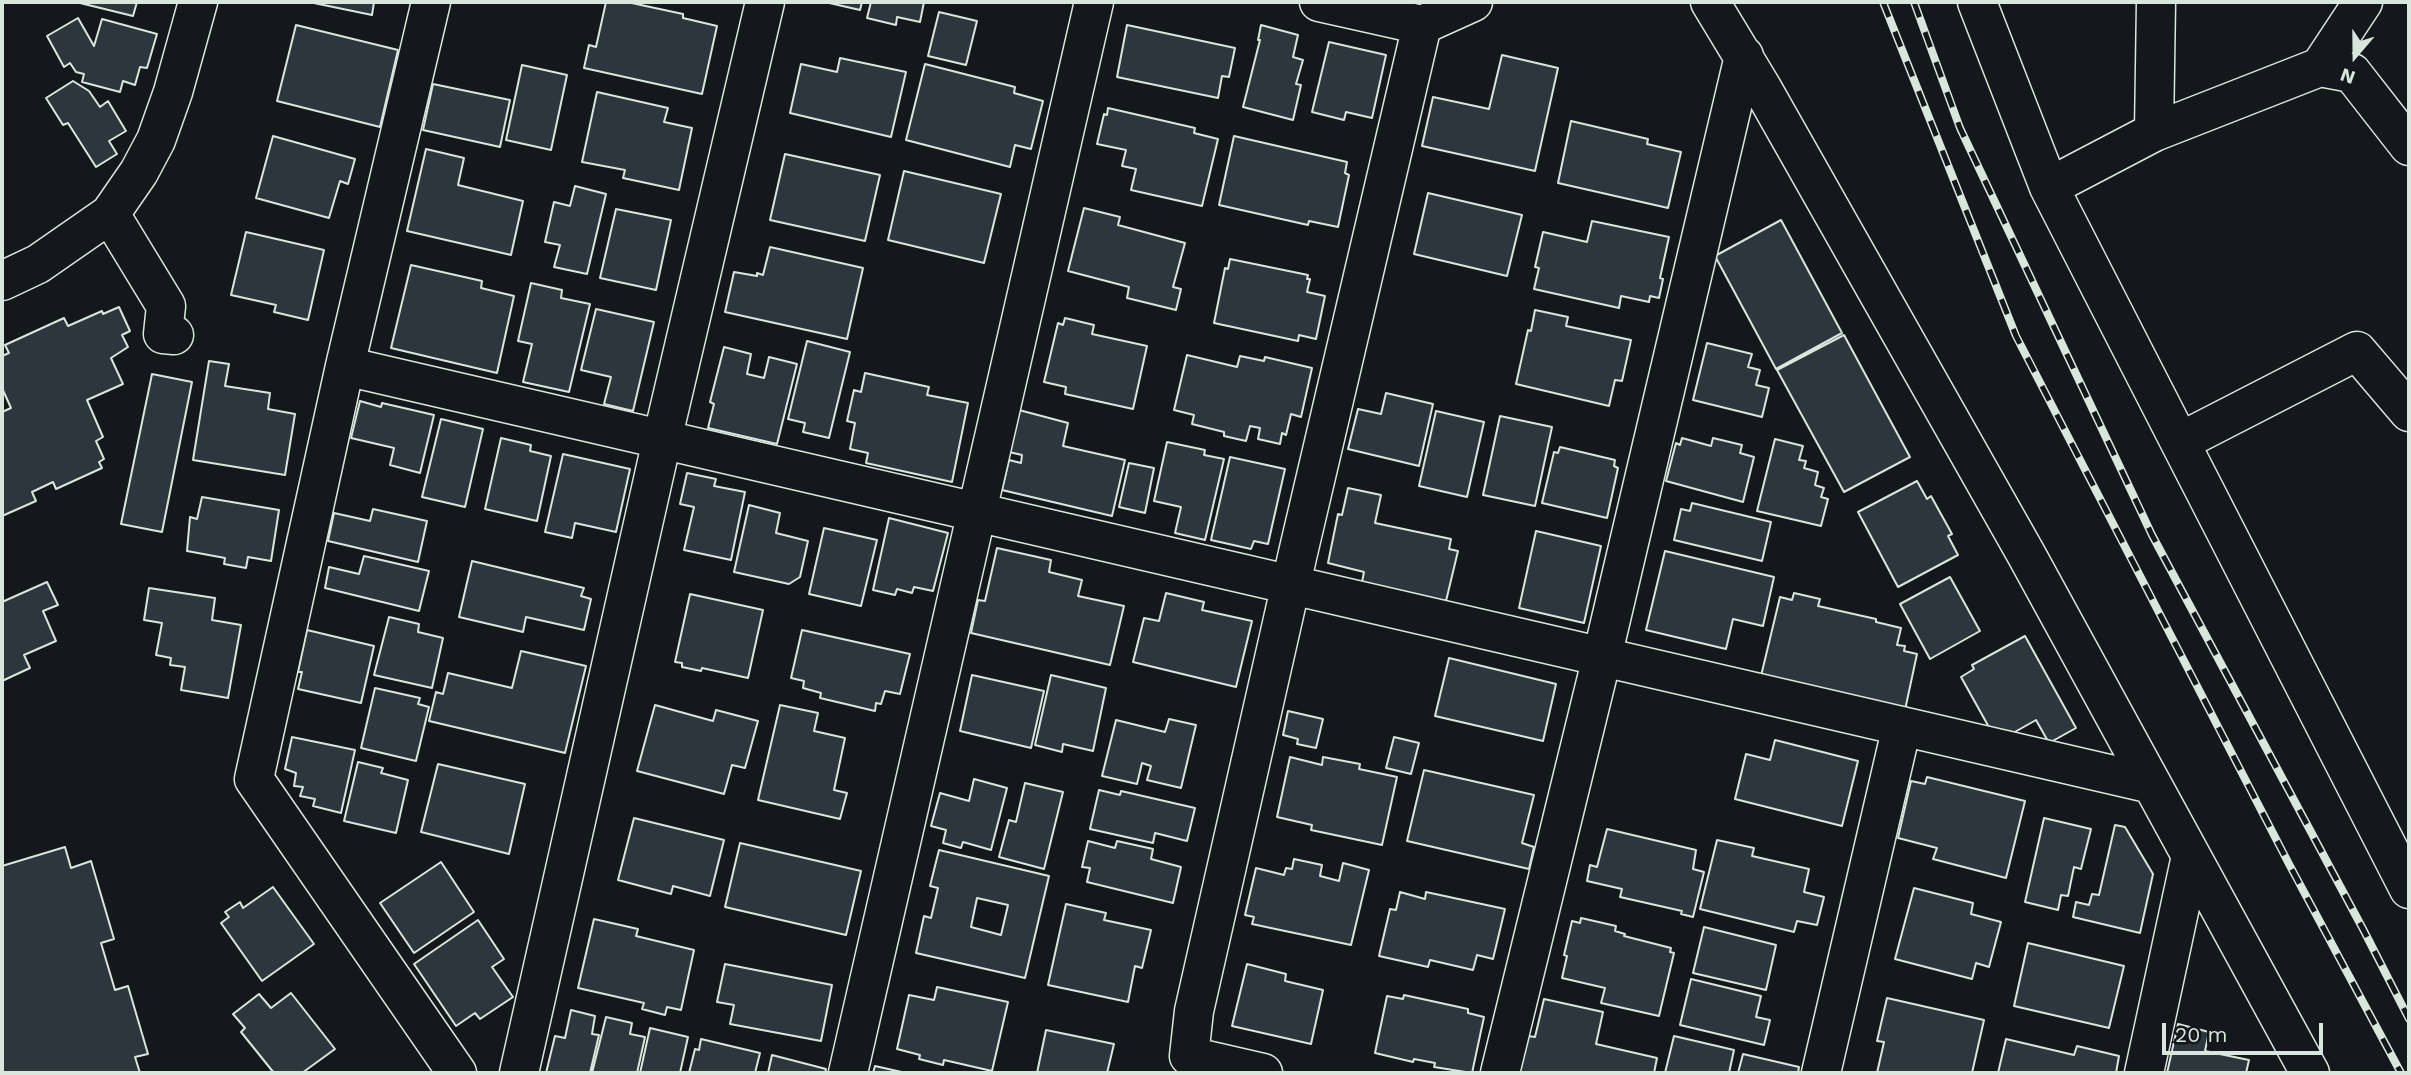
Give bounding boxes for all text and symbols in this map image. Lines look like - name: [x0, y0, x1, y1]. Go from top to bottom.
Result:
- north arrow: [2320, 21, 2390, 91]
- text: N: [2337, 63, 2358, 89]
- scale bar: [2166, 1009, 2327, 1052]
- text: 20 m: [2175, 1022, 2227, 1047]

